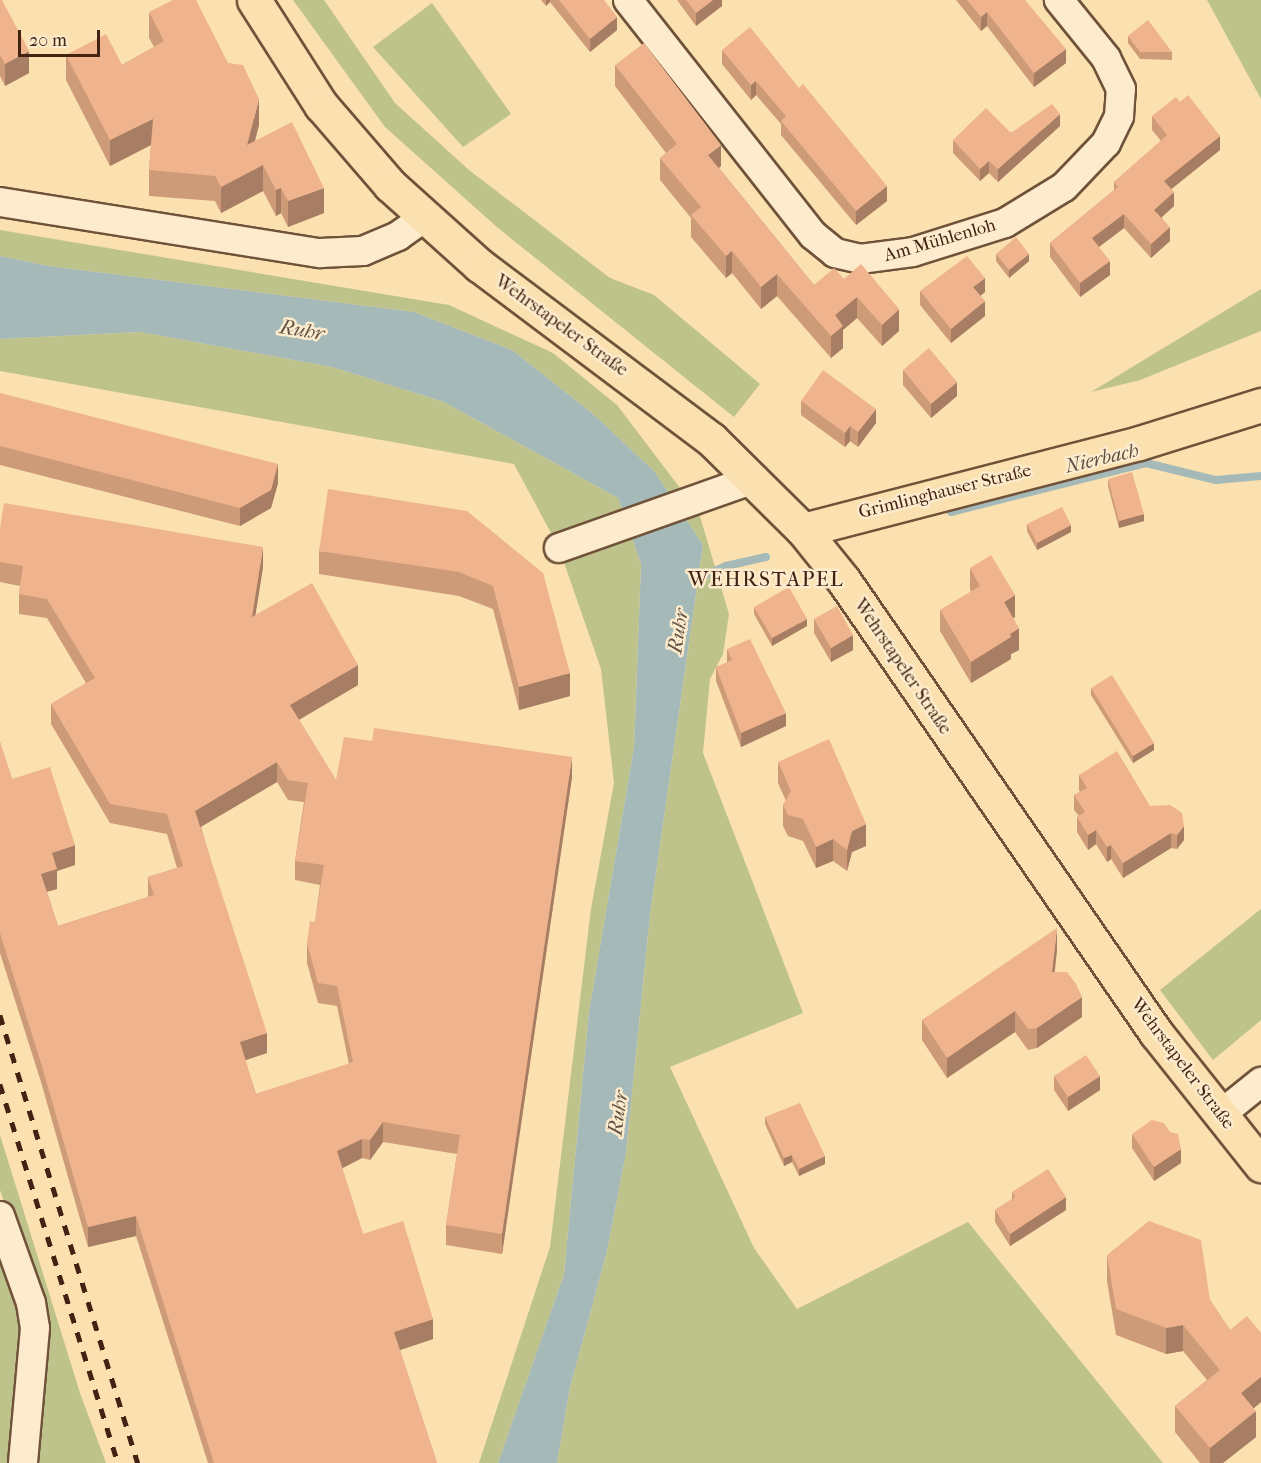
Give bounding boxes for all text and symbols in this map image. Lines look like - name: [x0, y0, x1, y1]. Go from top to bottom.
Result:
- scale bar: [21, 18, 104, 56]
- text: 20 m: [29, 30, 67, 51]
- street label: Am Mühlenloh: [882, 215, 998, 267]
- street label: Wehrstapeler Straße: [490, 271, 632, 381]
- water label: Ruhr: [278, 315, 326, 345]
- water label: Nierbach: [1063, 438, 1141, 478]
- street label: Grimlinghauser Straße: [856, 460, 1034, 524]
- district label: WEHRSTAPEL: [688, 566, 844, 592]
- street label: Wehrstapeler Straße: [849, 595, 955, 739]
- water label: Ruhr: [663, 607, 693, 655]
- street label: Wehrstapeler Straße: [1126, 994, 1238, 1134]
- water label: Ruhr: [603, 1089, 633, 1137]

